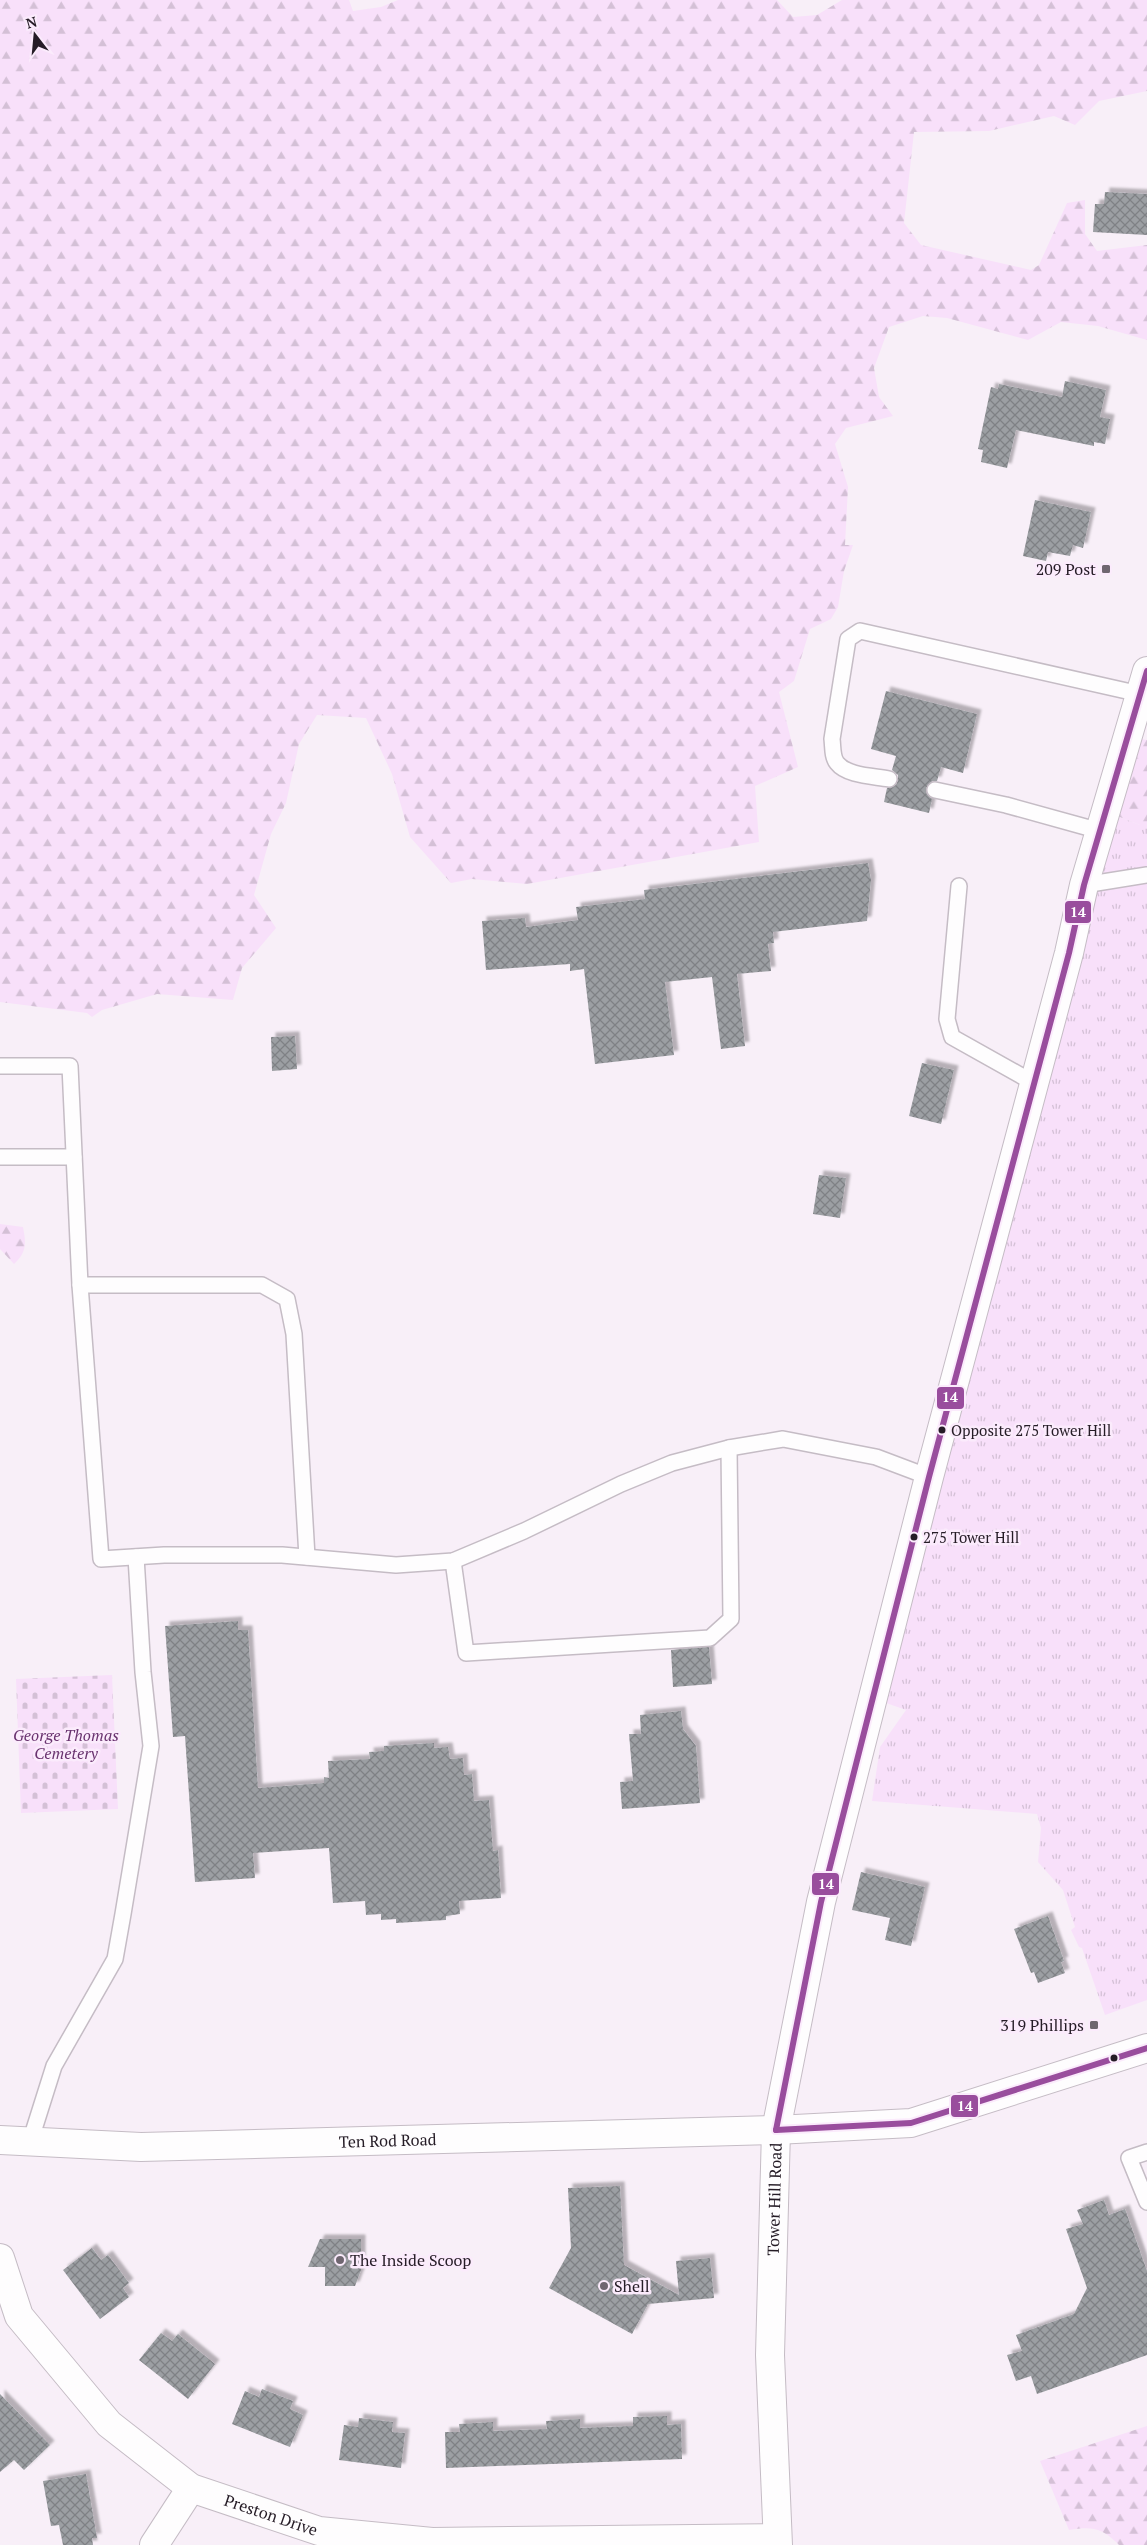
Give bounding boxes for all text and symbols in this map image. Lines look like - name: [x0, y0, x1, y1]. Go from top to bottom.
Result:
- north arrow: [10, 10, 60, 60]
- text: N: [24, 11, 39, 33]
- place label: 209 Post: [1036, 558, 1096, 580]
- marker: 209 Post: [1100, 563, 1112, 575]
- line badge: 14: [1064, 900, 1092, 924]
- text: 14: [1070, 902, 1086, 921]
- line badge: 14: [936, 1386, 965, 1410]
- text: 14: [942, 1387, 958, 1406]
- place label: Opposite 275 Tower Hill: [951, 1420, 1111, 1440]
- marker: Opposite 275 Tower Hill: [937, 1425, 947, 1435]
- place label: 275 Tower Hill: [923, 1527, 1019, 1547]
- marker: 275 Tower Hill: [909, 1532, 919, 1542]
- park label: George Thomas Cemetery: [13, 1724, 119, 1764]
- line badge: 14: [811, 1872, 840, 1896]
- text: 14: [818, 1874, 834, 1893]
- place label: 319 Phillips: [1000, 2014, 1084, 2036]
- marker: 319 Phillips: [1088, 2019, 1100, 2031]
- unlabelled marker: [1109, 2053, 1119, 2063]
- line badge: 14: [950, 2094, 979, 2118]
- text: 14: [957, 2096, 973, 2115]
- street label: Ten Rod Road: [339, 2128, 437, 2153]
- street label: Tower Hill Road: [762, 2142, 787, 2256]
- place label: The Inside Scoop: [350, 2249, 471, 2271]
- marker: The Inside Scoop: [334, 2254, 346, 2266]
- place label: Shell: [614, 2275, 650, 2297]
- marker: Shell: [598, 2280, 610, 2292]
- street label: Preston Drive: [221, 2489, 320, 2541]

